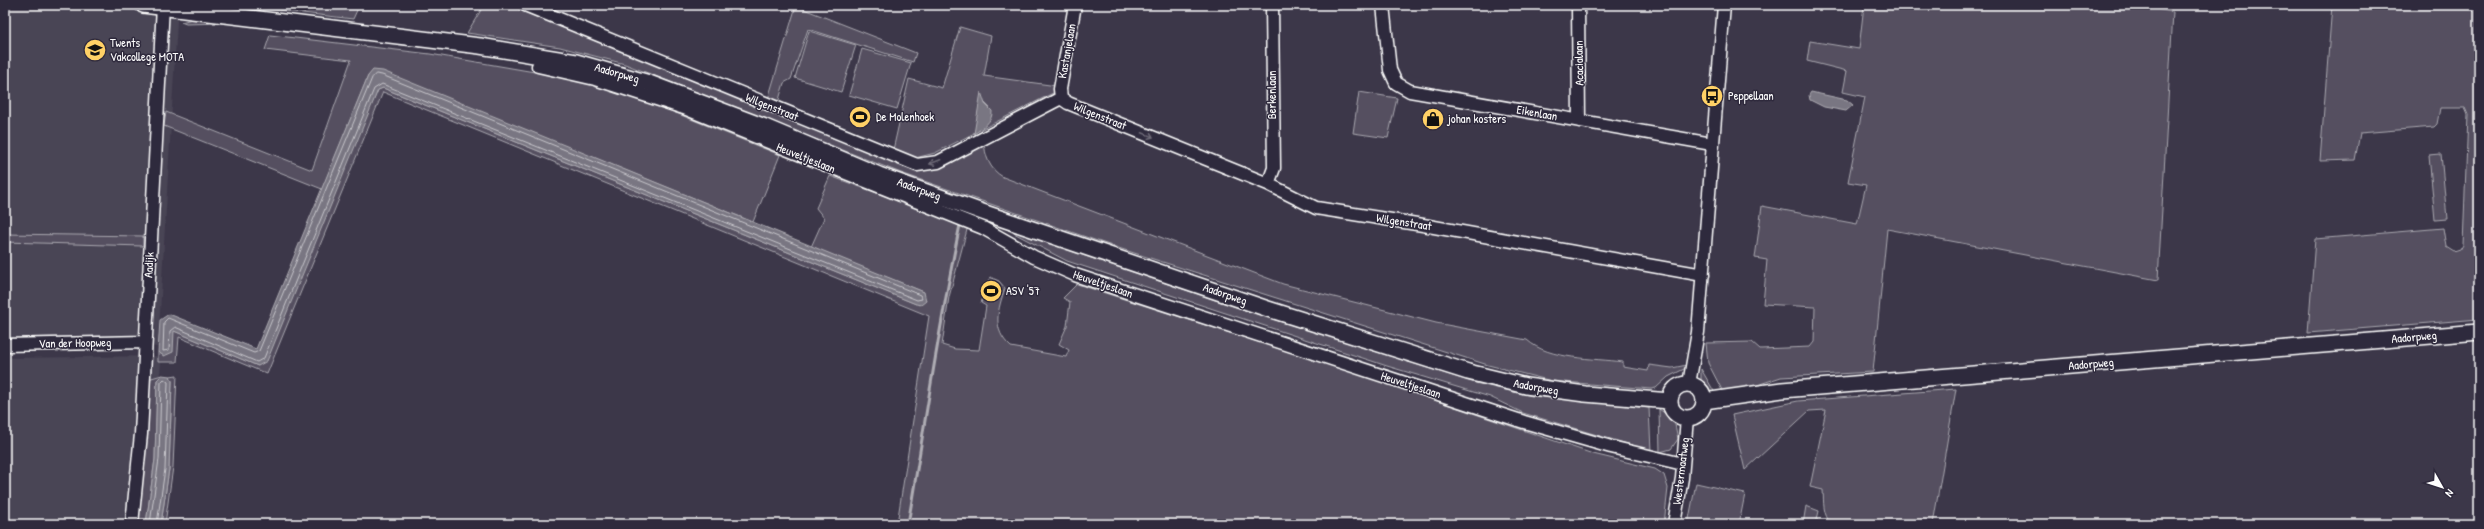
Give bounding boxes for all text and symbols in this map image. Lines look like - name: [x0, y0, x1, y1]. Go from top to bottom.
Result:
- street label: Kastanjelaan: [1053, 22, 1080, 80]
- place label: Twents Vakcollege MOTA: [110, 34, 184, 65]
- school or university icon: Twents Vakcollege MOTA: [82, 37, 108, 63]
- street label: Acacialaan: [1570, 40, 1587, 86]
- street label: Aadorpweg: [593, 58, 641, 87]
- street label: Berkenlaan: [1263, 71, 1280, 119]
- bus stop icon: Peppellaan: [1699, 83, 1725, 109]
- place label: Peppellaan: [1728, 87, 1774, 104]
- street label: Wilgenstraat: [743, 88, 802, 125]
- street label: Wilgenstraat: [1071, 97, 1130, 134]
- street label: Eikenlaan: [1515, 101, 1559, 124]
- sports icon: De Molenhoek: [847, 104, 873, 130]
- shop icon: johan kosters: [1420, 106, 1446, 132]
- place label: De Molenhoek: [876, 108, 934, 125]
- place label: johan kosters: [1446, 110, 1507, 127]
- one-way arrow: [1142, 132, 1154, 140]
- street label: Heuveltjeslaan: [774, 138, 838, 177]
- one-way arrow: [930, 159, 942, 167]
- street label: Aadorpweg: [895, 173, 943, 204]
- street label: Wilgenstraat: [1375, 209, 1434, 234]
- street label: Aadijk: [139, 252, 158, 278]
- street label: Heuveltjeslaan: [1071, 265, 1135, 302]
- sports icon: ASV '57: [978, 278, 1004, 304]
- street label: Aadorpweg: [1201, 278, 1249, 309]
- place label: ASV '57: [1006, 282, 1040, 299]
- street label: Aadorpweg: [2391, 326, 2437, 347]
- street label: Van der Hoopweg: [39, 333, 111, 352]
- street label: Aadorpweg: [2068, 353, 2114, 374]
- street label: Heuveltjeslaan: [1379, 367, 1443, 402]
- street label: Aadorpweg: [1512, 374, 1560, 399]
- street label: Westermaatweg: [1668, 436, 1693, 506]
- north arrow: [2422, 467, 2462, 507]
- text: N: [2442, 487, 2457, 500]

